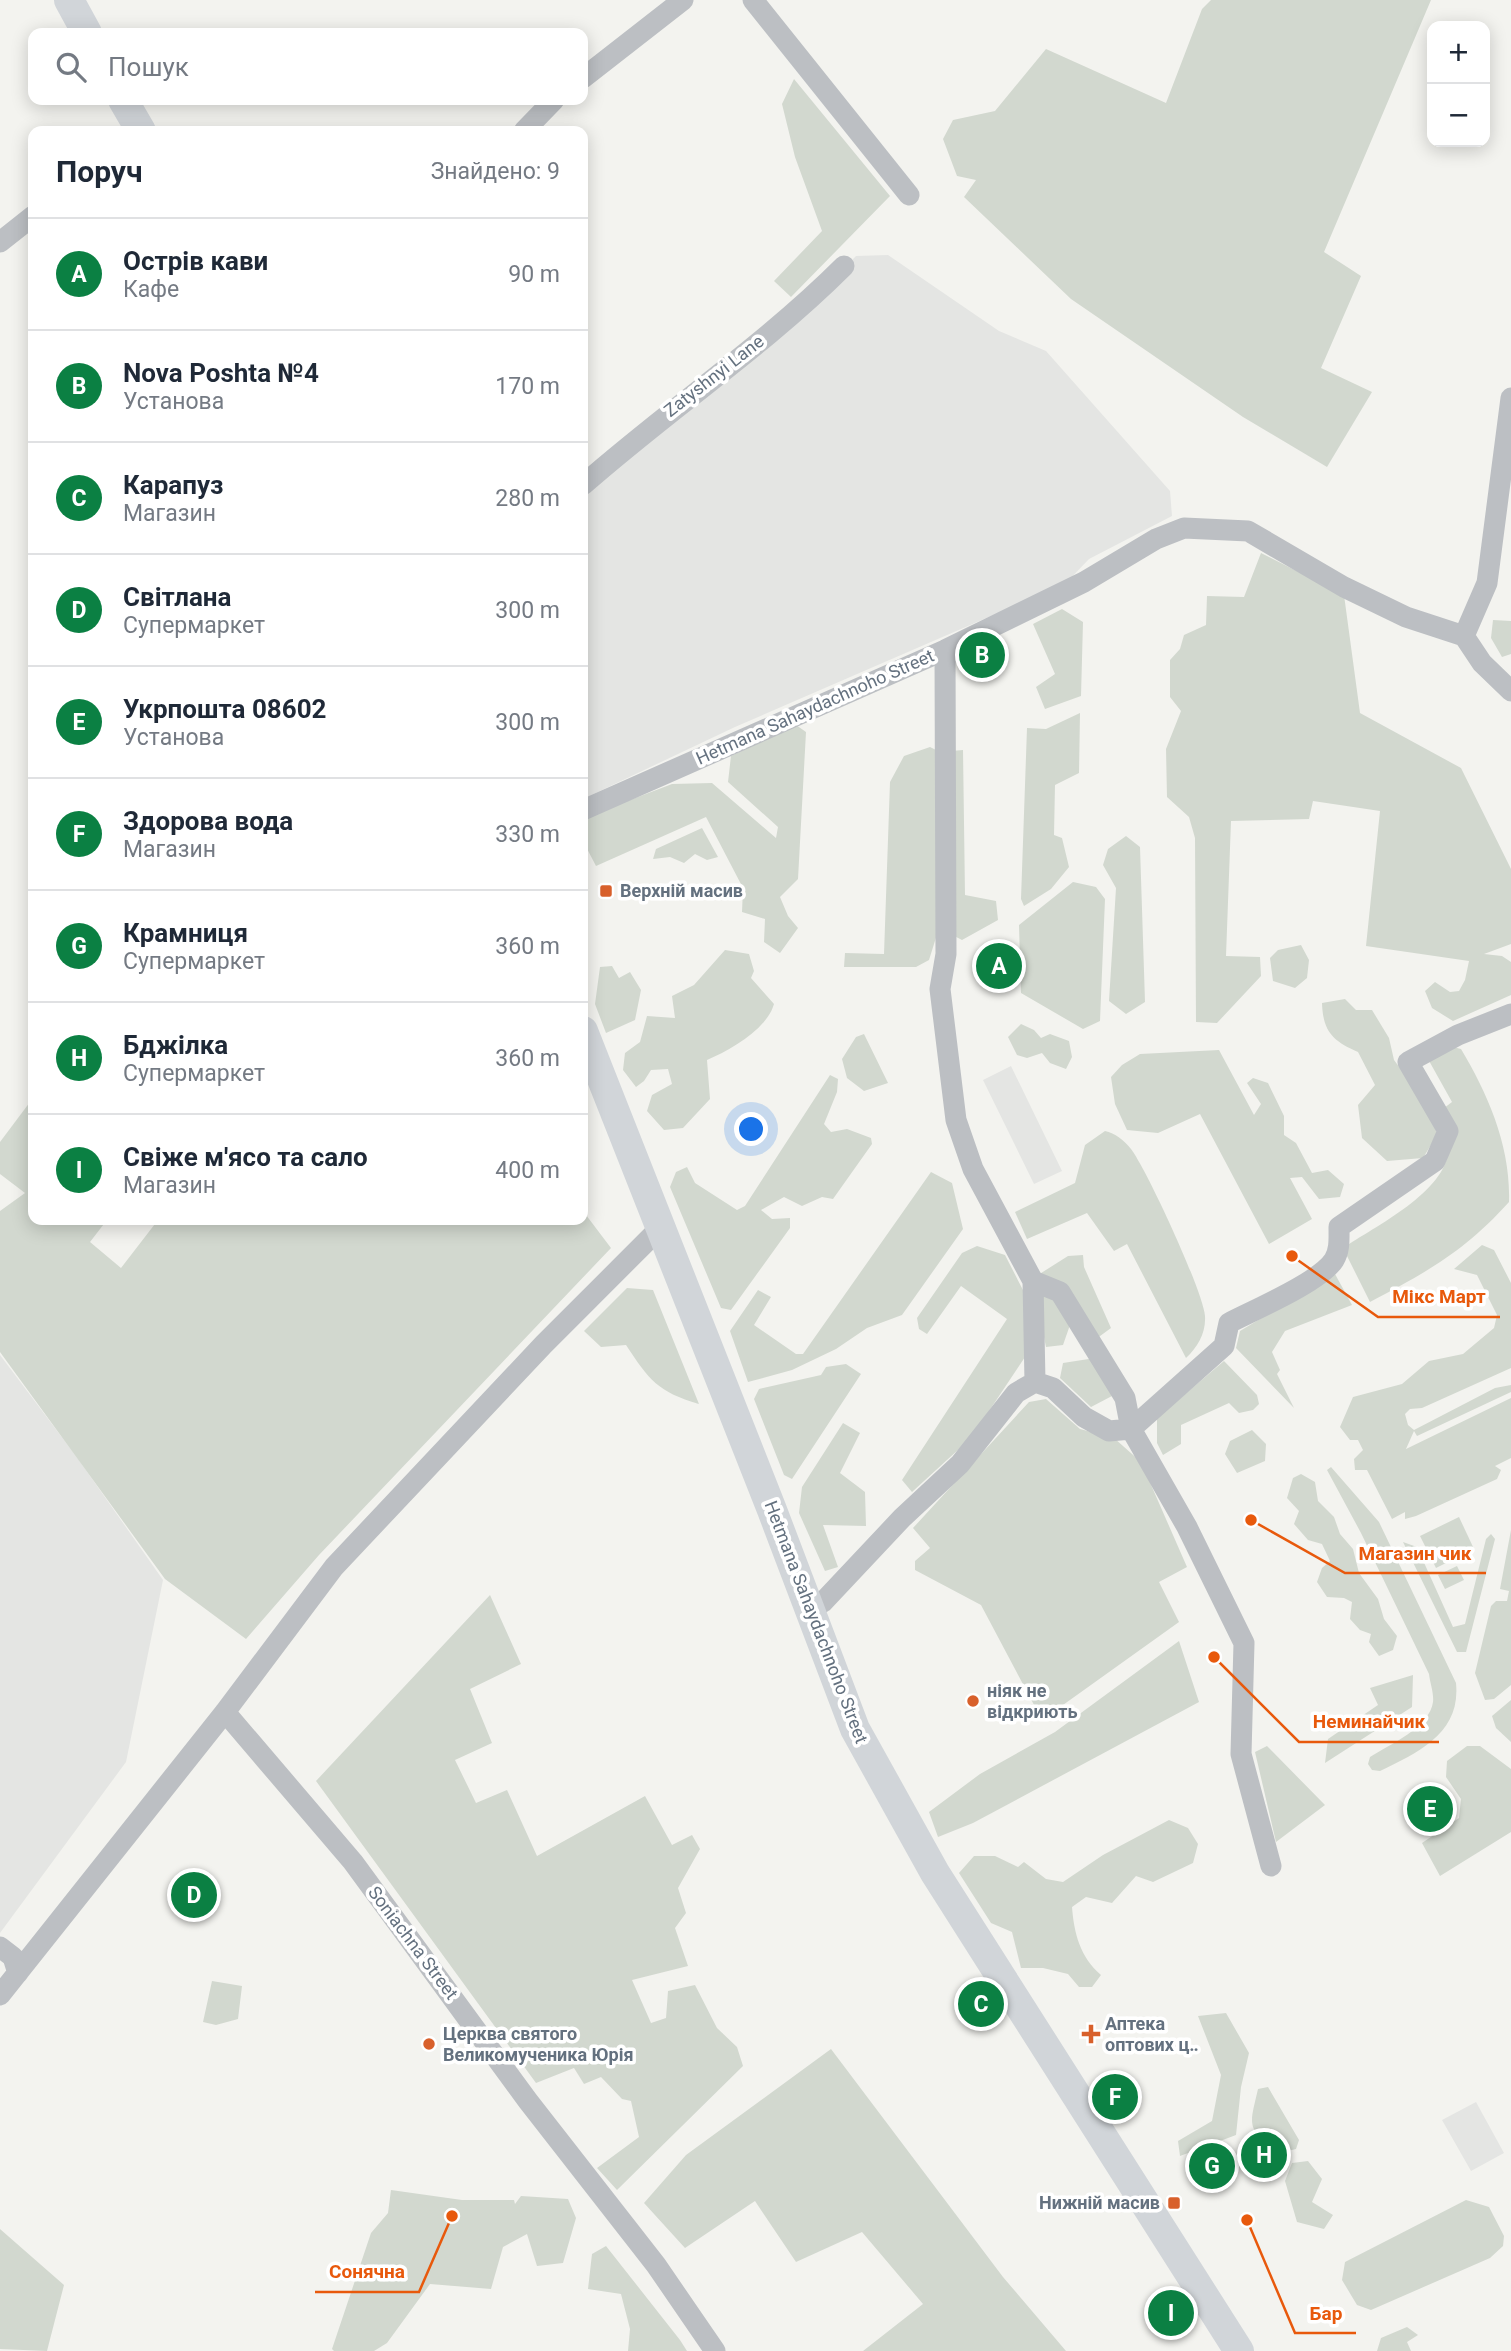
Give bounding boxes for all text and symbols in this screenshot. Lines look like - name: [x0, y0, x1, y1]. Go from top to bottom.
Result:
- map controls: [1427, 21, 1490, 147]
- button: +: [1427, 21, 1490, 84]
- search box: [28, 28, 588, 105]
- icon: search: [52, 48, 90, 86]
- text: Пошук: [108, 52, 189, 82]
- button: −: [1427, 84, 1490, 147]
- text: Поруч: [56, 154, 143, 189]
- text: Знайдено: 9: [431, 158, 560, 185]
- text: Острів кави: [123, 246, 268, 276]
- text: A: [71, 261, 87, 288]
- text: 90 m: [508, 261, 560, 288]
- text: Кафе: [123, 276, 179, 303]
- street label: Zatyshnyi Lane: [660, 330, 768, 421]
- text: Nova Poshta №4: [123, 358, 319, 388]
- text: B: [72, 373, 86, 400]
- text: 170 m: [495, 373, 560, 400]
- text: Установа: [123, 388, 224, 415]
- text: Карапуз: [123, 470, 223, 500]
- text: C: [71, 485, 87, 512]
- text: 280 m: [495, 485, 560, 512]
- text: Магазин: [123, 500, 216, 527]
- text: Світлана: [123, 582, 231, 612]
- text: D: [72, 597, 86, 624]
- text: 300 m: [495, 597, 560, 624]
- text: Супермаркет: [123, 612, 265, 639]
- pin: B: [959, 629, 1005, 681]
- street label: Hetmana Sahaydachnoho Street: [693, 644, 937, 769]
- text: Укрпошта 08602: [123, 694, 326, 724]
- text: E: [73, 709, 85, 736]
- text: 300 m: [495, 709, 560, 736]
- text: Установа: [123, 724, 224, 751]
- text: Здорова вода: [123, 806, 293, 836]
- text: F: [73, 821, 85, 848]
- text: 330 m: [495, 821, 560, 848]
- text: Магазин: [123, 836, 216, 863]
- place label: Верхній масив: [620, 880, 743, 901]
- marker: Верхній масив: [598, 883, 614, 899]
- text: Крамниця: [123, 918, 248, 948]
- text: G: [71, 933, 87, 960]
- text: 360 m: [495, 933, 560, 960]
- pin: A: [976, 940, 1022, 992]
- text: Супермаркет: [123, 948, 265, 975]
- text: Бджілка: [123, 1030, 228, 1060]
- text: H: [71, 1045, 87, 1072]
- text: 360 m: [495, 1045, 560, 1072]
- text: Супермаркет: [123, 1060, 265, 1087]
- your location: [734, 1112, 768, 1146]
- text: Свіже м'ясо та сало: [123, 1142, 368, 1172]
- text: I: [76, 1157, 82, 1184]
- text: 400 m: [495, 1157, 560, 1184]
- text: Магазин: [123, 1172, 216, 1199]
- callout: Мікс Март: [1378, 1277, 1500, 1317]
- text: Мікс Март: [1392, 1285, 1486, 1308]
- street label: Hetmana Sahaydachnoho Street: [760, 1498, 873, 1746]
- callout: Магазин чик: [1345, 1533, 1486, 1573]
- text: Магазин чик: [1359, 1542, 1472, 1565]
- place label: ніяк не відкриють: [987, 1680, 1077, 1722]
- marker: ніяк не відкриють: [965, 1693, 981, 1709]
- callout: Неминайчик: [1299, 1702, 1439, 1742]
- text: Неминайчик: [1313, 1710, 1426, 1733]
- pin: E: [1407, 1783, 1453, 1835]
- pin: D: [171, 1869, 217, 1921]
- street label: Soniachna Street: [364, 1882, 463, 2003]
- pin: C: [958, 1978, 1004, 2030]
- place label: Аптека оптових ц‥: [1105, 2013, 1199, 2055]
- place label: Церква святого Великомученика Юрія: [443, 2023, 634, 2065]
- marker: Аптека оптових ц‥: [1083, 2026, 1099, 2042]
- marker: Церква святого Великомученика Юрія: [421, 2036, 437, 2052]
- pin: F: [1092, 2071, 1138, 2123]
- pin: H: [1241, 2129, 1287, 2181]
- pin: G: [1189, 2140, 1235, 2192]
- place label: Нижній масив: [1039, 2192, 1160, 2213]
- marker: Нижній масив: [1166, 2195, 1182, 2211]
- callout: Сонячна: [315, 2252, 419, 2292]
- text: Сонячна: [329, 2260, 405, 2283]
- pin: I: [1148, 2287, 1194, 2339]
- callout: Бар: [1295, 2293, 1356, 2333]
- text: Бар: [1310, 2302, 1343, 2325]

